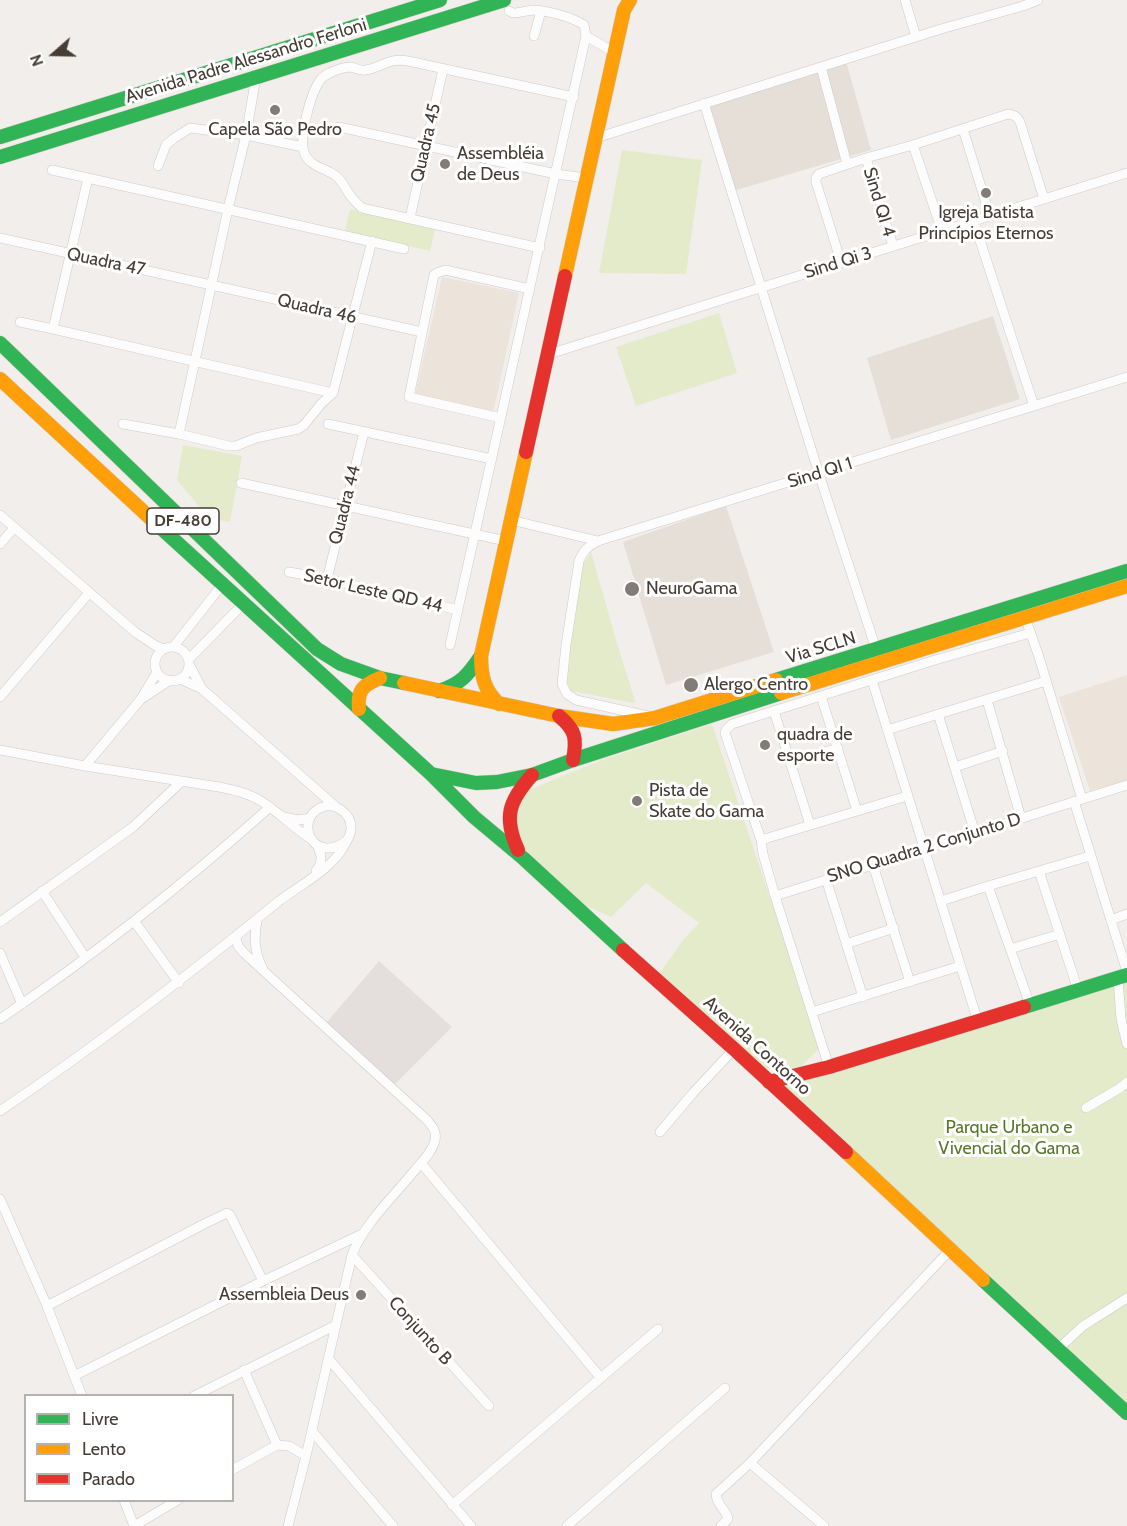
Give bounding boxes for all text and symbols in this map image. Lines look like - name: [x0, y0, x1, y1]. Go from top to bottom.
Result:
- street label: Avenida Padre Alessandro Ferloni: [123, 14, 369, 108]
- north arrow: [24, 24, 84, 84]
- text: N: [26, 52, 47, 69]
- street label: Quadra 45: [406, 101, 446, 185]
- marker: Capela São Pedro: [268, 103, 282, 117]
- place label: Capela São Pedro: [208, 119, 342, 141]
- place label: Assembléia de Deus: [457, 143, 544, 186]
- marker: Assembléia de Deus: [438, 157, 452, 171]
- street label: Sind QI 4: [858, 165, 900, 239]
- marker: Igreja Batista Princípios Eternos: [979, 186, 993, 200]
- place label: Igreja Batista Princípios Eternos: [919, 202, 1053, 244]
- street label: Sind Qi 3: [802, 242, 874, 284]
- street label: Quadra 47: [65, 243, 147, 281]
- street label: Quadra 46: [275, 289, 359, 329]
- street label: Sind QI 1: [785, 453, 855, 493]
- street label: Quadra 44: [325, 463, 365, 547]
- road number: DF-480: [147, 508, 219, 534]
- street label: Setor Leste QD 44: [301, 565, 445, 617]
- place label: NeuroGama: [646, 578, 737, 600]
- marker: NeuroGama: [623, 580, 641, 598]
- street label: Via SCLN: [784, 627, 858, 669]
- place label: Alergo Centro: [704, 674, 808, 696]
- marker: Alergo Centro: [682, 676, 700, 694]
- place label: quadra de esporte: [777, 724, 853, 766]
- marker: quadra de esporte: [758, 738, 772, 752]
- place label: Pista de Skate do Gama: [649, 780, 764, 822]
- marker: Pista de Skate do Gama: [630, 794, 644, 808]
- street label: SNO Quadra 2 Conjunto D: [824, 808, 1024, 888]
- street label: Avenida Contorno: [699, 992, 815, 1100]
- park label: Parque Urbano e Vivencial do Gama: [938, 1117, 1080, 1160]
- place label: Assembleia Deus: [219, 1284, 349, 1306]
- marker: Assembleia Deus: [354, 1288, 368, 1302]
- street label: Conjunto B: [384, 1292, 456, 1370]
- legend: [24, 1394, 234, 1502]
- text: Livre: [82, 1408, 118, 1430]
- text: Lento: [82, 1438, 126, 1460]
- text: Parado: [82, 1468, 135, 1490]

